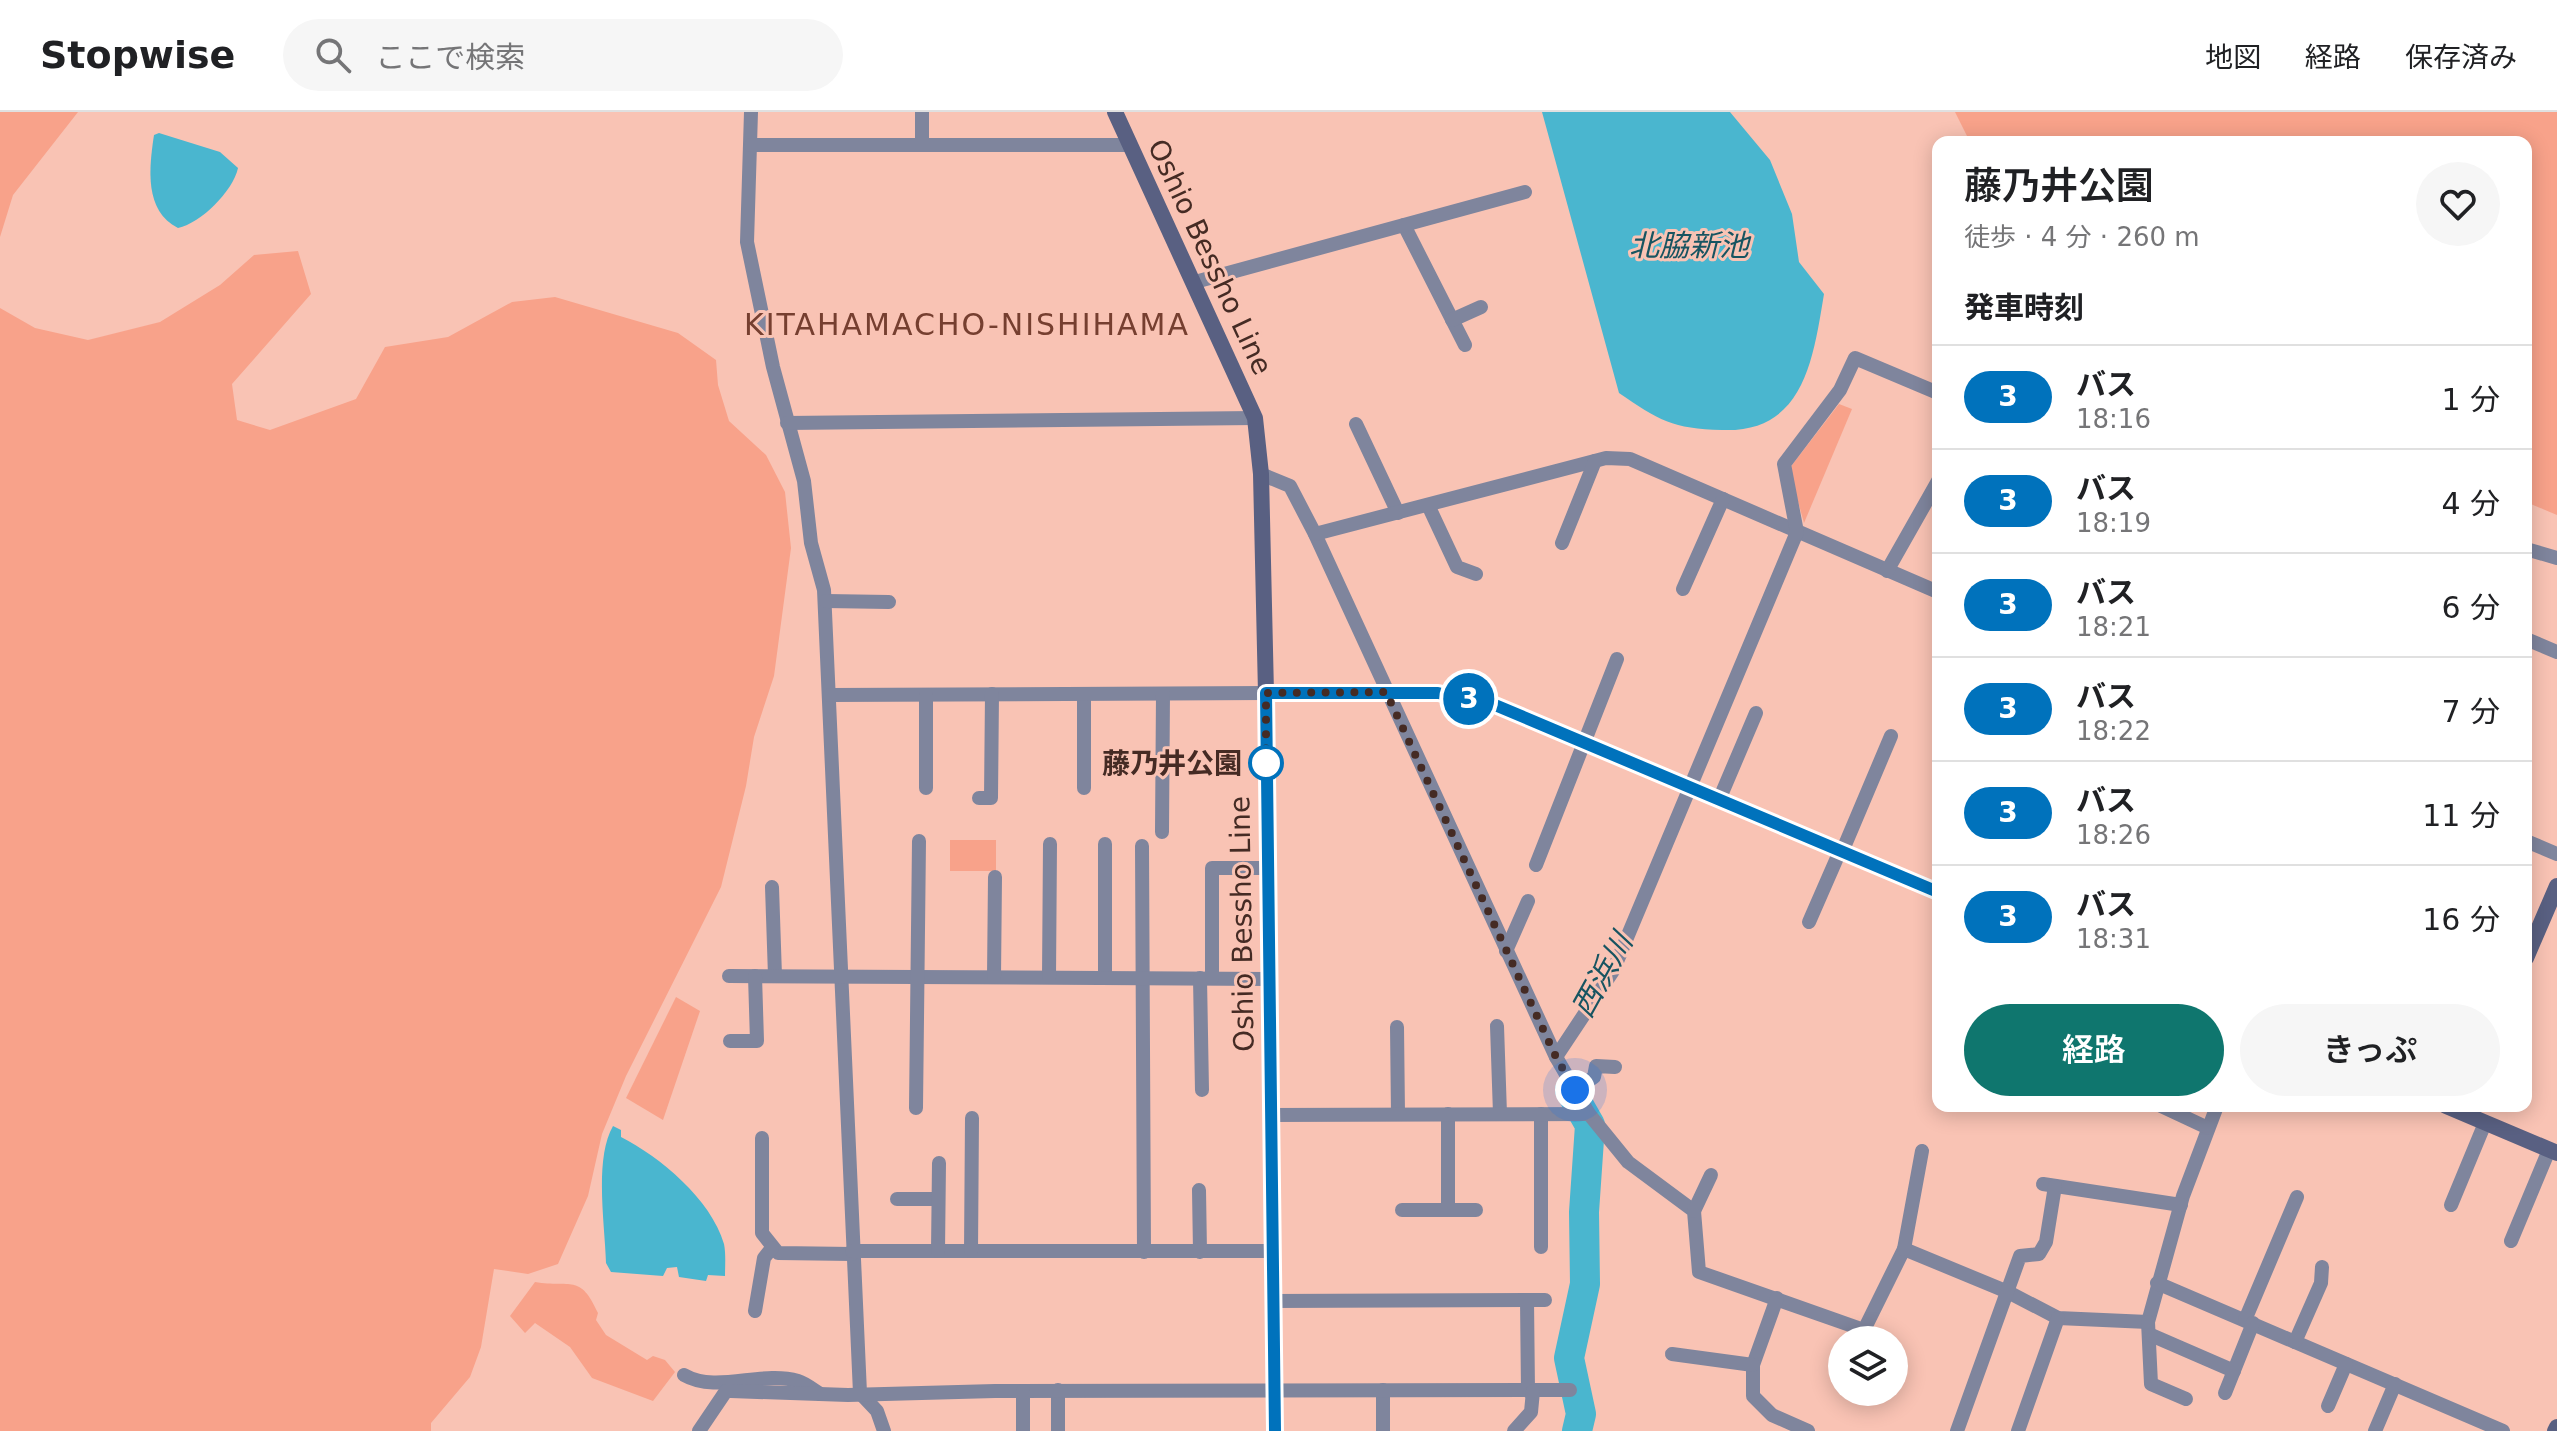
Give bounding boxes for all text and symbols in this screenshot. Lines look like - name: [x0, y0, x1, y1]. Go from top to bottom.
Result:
- search box: [283, 19, 843, 91]
- text: Stopwise: [40, 33, 235, 77]
- icon: search: [311, 33, 355, 77]
- text: ここで検索: [375, 40, 525, 75]
- text: 地図: [2205, 41, 2261, 74]
- text: 経路: [2305, 41, 2361, 74]
- text: 保存済み: [2405, 41, 2517, 74]
- street label: Oshio Bessho Line: [1141, 134, 1279, 380]
- button: heart: [2416, 162, 2500, 246]
- text: 藤乃井公園: [1964, 164, 2154, 208]
- text: 徒歩 · 4 分 · 260 m: [1964, 222, 2200, 252]
- water label: 北脇新池: [1629, 228, 1752, 263]
- text: 発車時刻: [1964, 290, 2084, 325]
- district label: KITAHAMACHO-NISHIHAMA: [744, 307, 1190, 342]
- text: バス: [2076, 367, 2136, 402]
- text: 3: [1998, 380, 2018, 413]
- text: 1 分: [2441, 382, 2500, 417]
- text: 18:16: [2076, 404, 2151, 434]
- text: バス: [2076, 471, 2136, 506]
- text: 3: [1998, 484, 2018, 517]
- text: 4 分: [2441, 486, 2500, 521]
- text: 18:19: [2076, 508, 2151, 538]
- text: バス: [2076, 575, 2136, 610]
- text: 3: [1998, 588, 2018, 621]
- text: 6 分: [2441, 590, 2500, 625]
- text: 18:21: [2076, 612, 2151, 642]
- line badge: 3: [1443, 673, 1495, 725]
- text: バス: [2076, 679, 2136, 714]
- text: 3: [1459, 682, 1479, 715]
- text: 3: [1998, 692, 2018, 725]
- text: 7 分: [2441, 694, 2500, 729]
- text: 18:22: [2076, 716, 2151, 746]
- marker: 藤乃井公園: [1249, 746, 1283, 780]
- place label: 藤乃井公園: [1102, 747, 1242, 780]
- text: バス: [2076, 783, 2136, 818]
- street label: Oshio Bessho Line: [1223, 796, 1261, 1052]
- text: 3: [1998, 796, 2018, 829]
- text: 11 分: [2422, 798, 2500, 833]
- text: 18:26: [2076, 820, 2151, 850]
- text: バス: [2076, 887, 2136, 922]
- text: 3: [1998, 900, 2018, 933]
- text: 16 分: [2422, 902, 2500, 937]
- text: 18:31: [2076, 924, 2151, 954]
- water label: 西浜川: [1565, 925, 1641, 1023]
- button: 経路: [1964, 1004, 2224, 1096]
- button: きっぷ: [2240, 1004, 2500, 1096]
- your location: [1555, 1070, 1595, 1110]
- map controls: [1828, 1326, 1908, 1406]
- button: layers: [1828, 1326, 1908, 1406]

